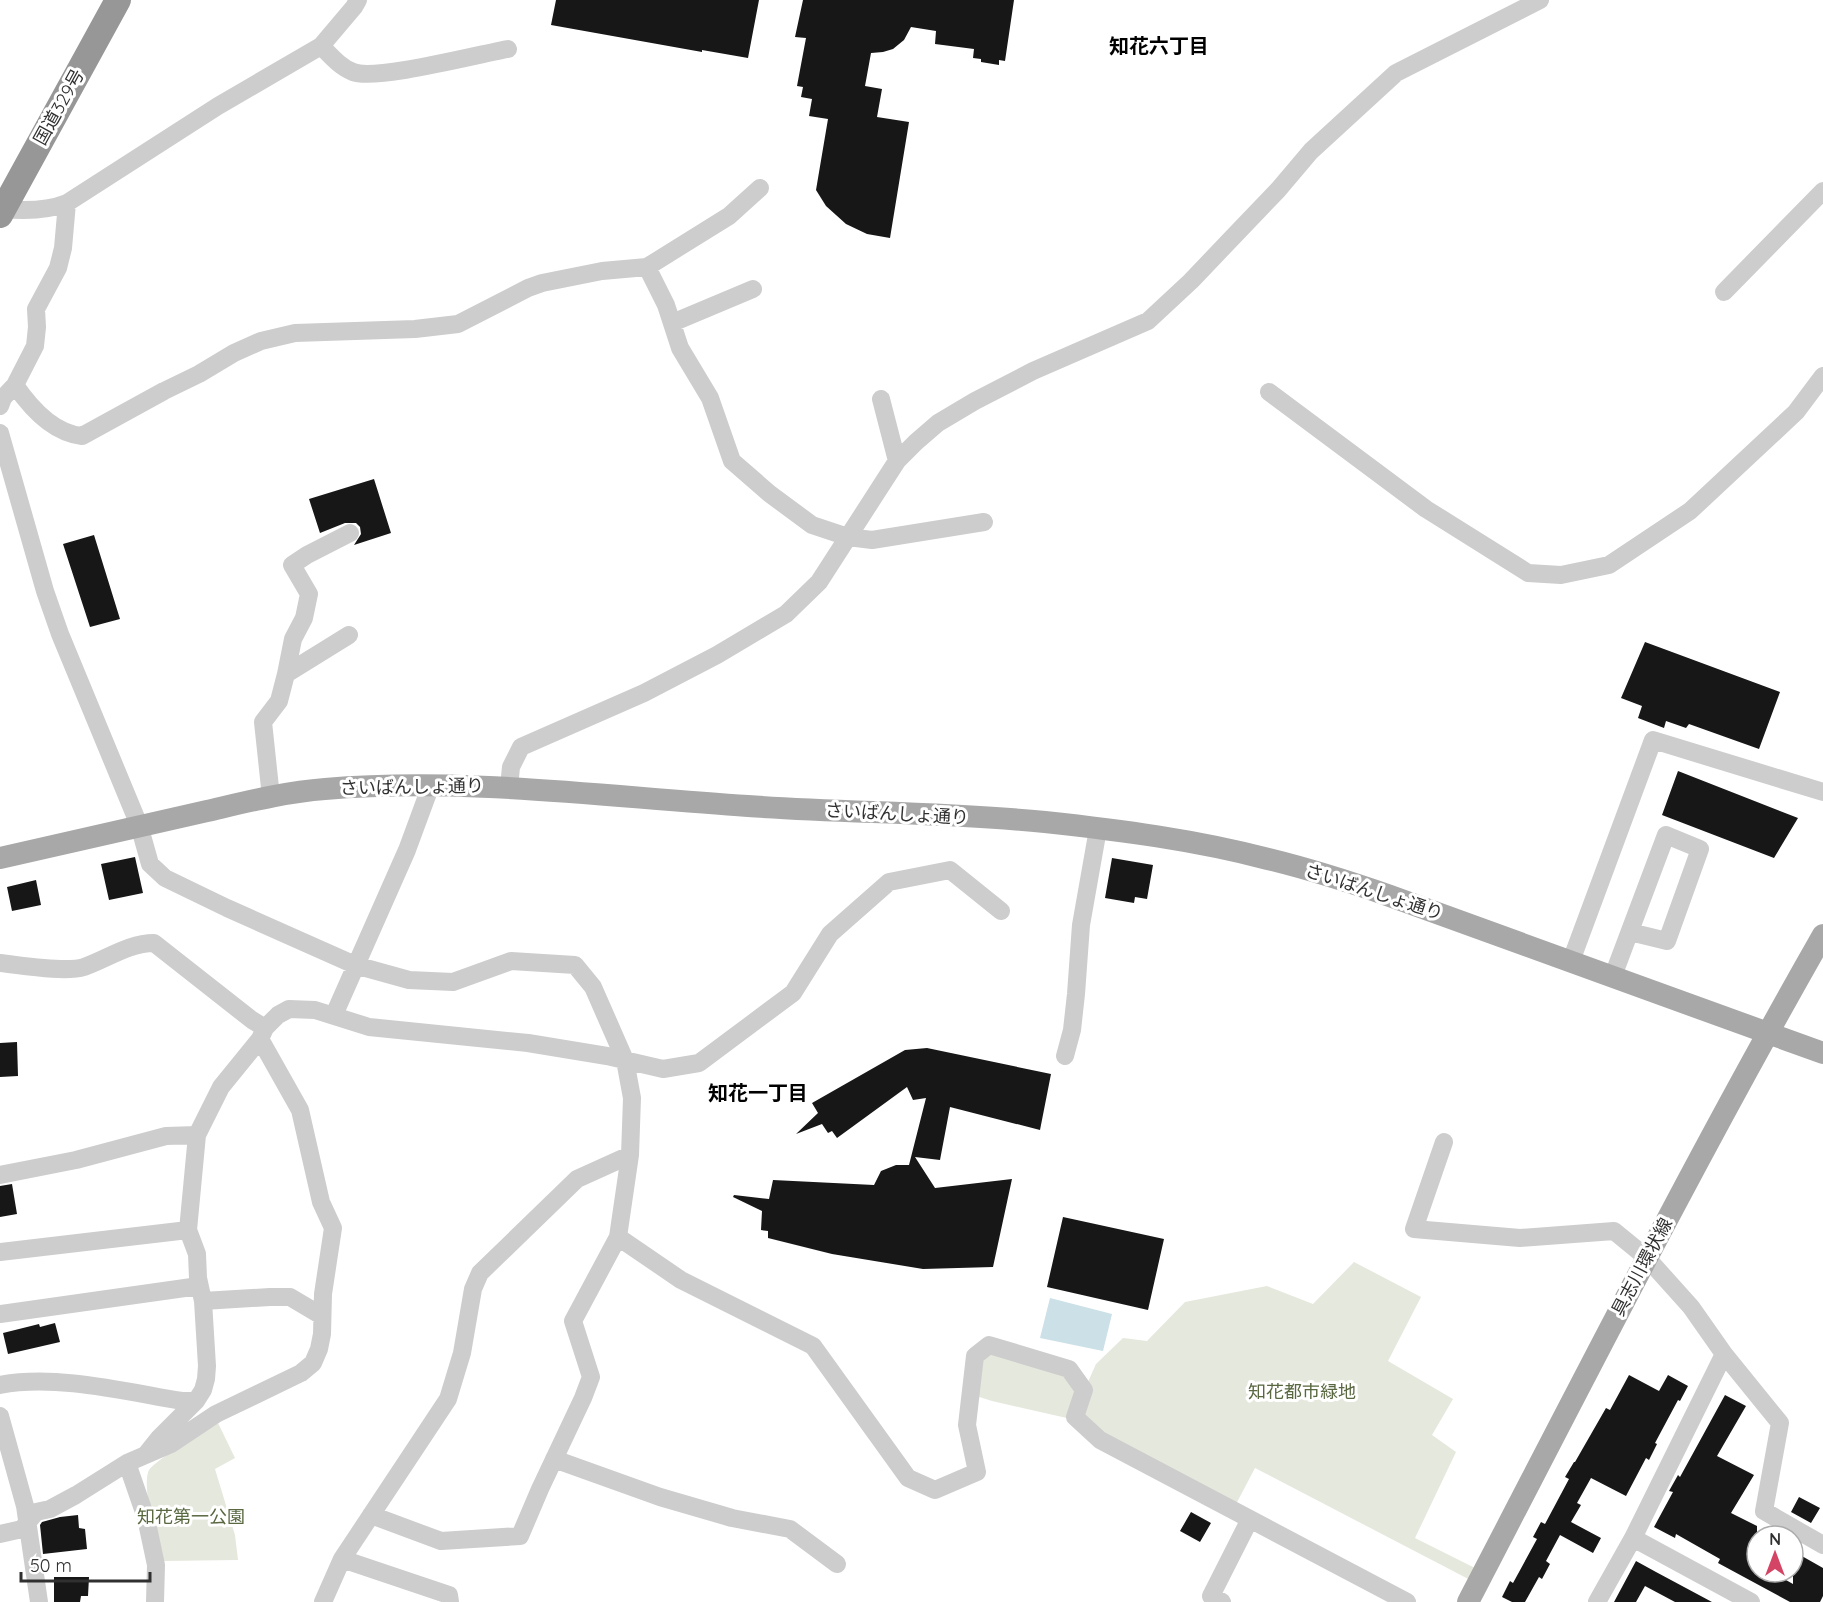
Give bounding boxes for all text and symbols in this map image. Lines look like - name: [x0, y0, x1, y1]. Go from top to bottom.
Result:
- district label: 知花六丁目: [1109, 33, 1209, 58]
- street label: 国道329号: [28, 65, 89, 149]
- street label: さいばんしょ通り: [340, 774, 484, 799]
- street label: さいばんしょ通り: [825, 798, 970, 829]
- street label: さいばんしょ通り: [1302, 858, 1446, 925]
- district label: 知花一丁目: [708, 1080, 808, 1105]
- street label: 具志川環状線: [1606, 1214, 1677, 1320]
- park label: 知花都市緑地: [1248, 1380, 1356, 1403]
- park label: 知花第一公園: [137, 1505, 245, 1528]
- north arrow: [1745, 1524, 1805, 1584]
- text: N: [1769, 1529, 1781, 1549]
- scale bar: [21, 1545, 150, 1583]
- text: 50 m: [30, 1554, 72, 1577]

